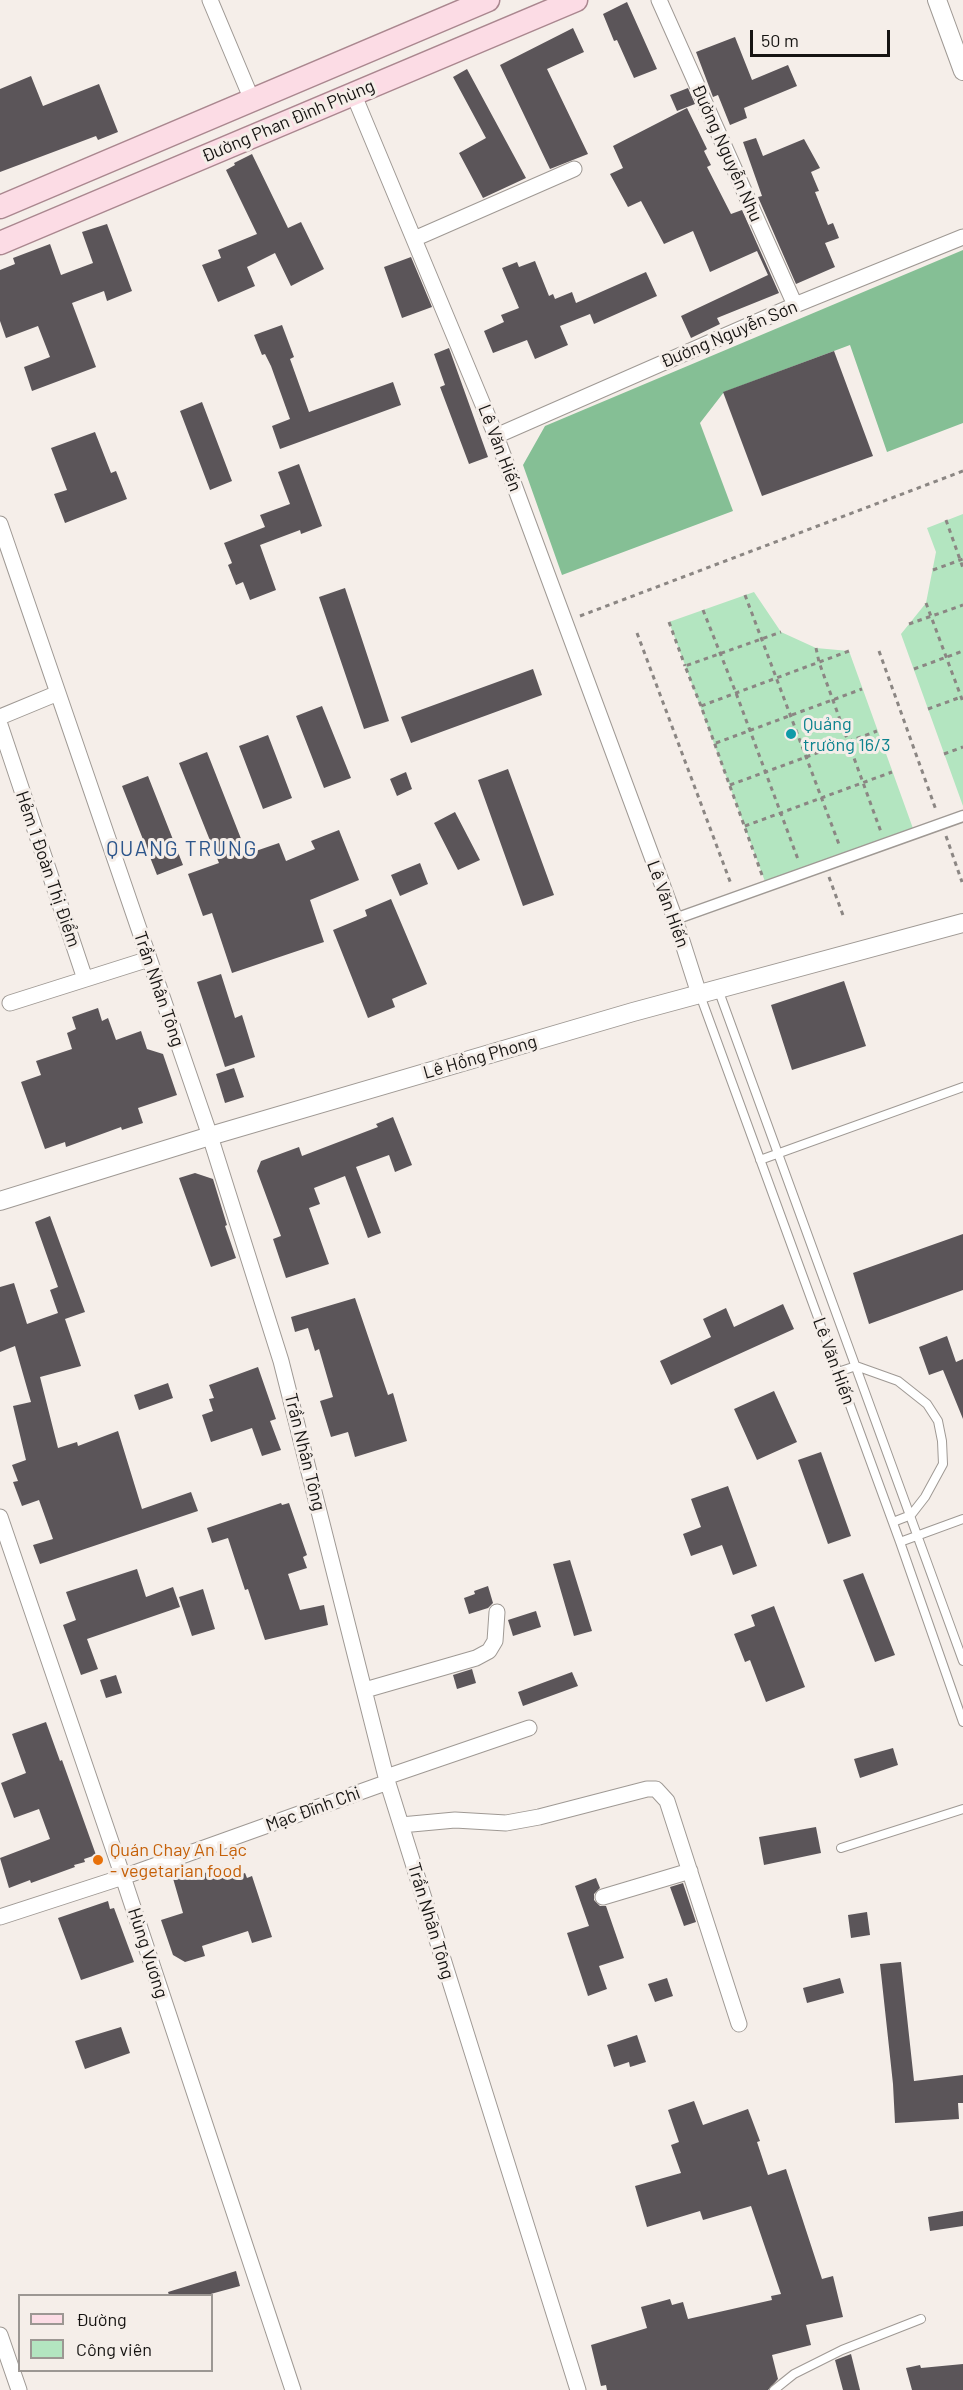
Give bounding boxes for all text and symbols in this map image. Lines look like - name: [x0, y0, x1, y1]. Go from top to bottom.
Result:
- scale bar: [753, 18, 892, 56]
- text: 50 m: [761, 29, 799, 51]
- street label: Đường Phan Đình Phùng: [198, 75, 378, 167]
- street label: Đường Nguyễn Nhu: [687, 81, 767, 225]
- street label: Đường Nguyễn Sơn: [657, 295, 801, 373]
- street label: Lê Văn Hiến: [474, 402, 526, 494]
- place label: Quảng trường 16/3: [803, 713, 890, 756]
- marker: Quảng trường 16/3: [784, 727, 798, 741]
- street label: Hẻm 1 Đoàn Thị Điểm: [11, 788, 85, 950]
- district label: QUANG TRUNG: [106, 836, 258, 862]
- street label: Lê Văn Hiến: [642, 857, 694, 951]
- street label: Trần Nhân Tông: [129, 928, 189, 1050]
- street label: Lê Hồng Phong: [421, 1030, 539, 1084]
- street label: Lê Văn Hiến: [808, 1314, 860, 1408]
- street label: Trần Nhân Tông: [280, 1391, 330, 1513]
- street label: Mạc Đĩnh Chi: [263, 1782, 363, 1836]
- place label: Quán Chay An Lạc - vegetarian food: [110, 1839, 247, 1882]
- marker: Quán Chay An Lạc - vegetarian food: [91, 1853, 105, 1867]
- street label: Trần Nhân Tông: [403, 1860, 459, 1982]
- street label: Hùng Vương: [123, 1905, 173, 2001]
- legend: [18, 2294, 213, 2372]
- text: Đường: [76, 2308, 127, 2330]
- text: Công viên: [76, 2338, 152, 2360]

